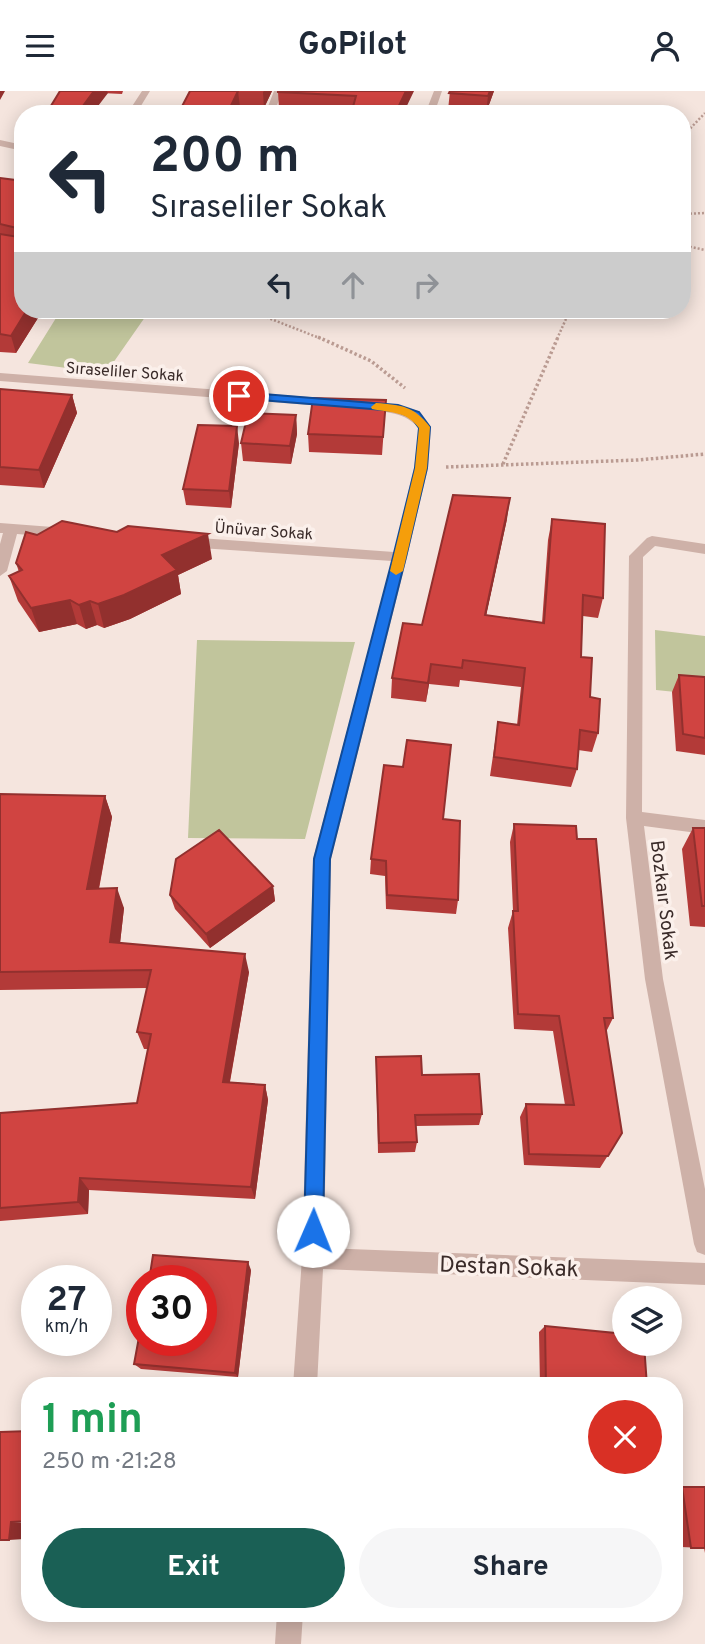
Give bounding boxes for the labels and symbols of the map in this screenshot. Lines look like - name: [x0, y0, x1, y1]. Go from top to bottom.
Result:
- street label: Sıraseliler Sokak: [65, 359, 185, 387]
- pin: [209, 366, 269, 426]
- street label: Ünüvar Sokak: [214, 517, 314, 545]
- street label: Bozkaır Sokak: [644, 839, 682, 962]
- position arrow: [276, 1194, 350, 1268]
- street label: Destan Sokak: [439, 1252, 579, 1285]
- speed limit sign: 30: [126, 1265, 217, 1356]

